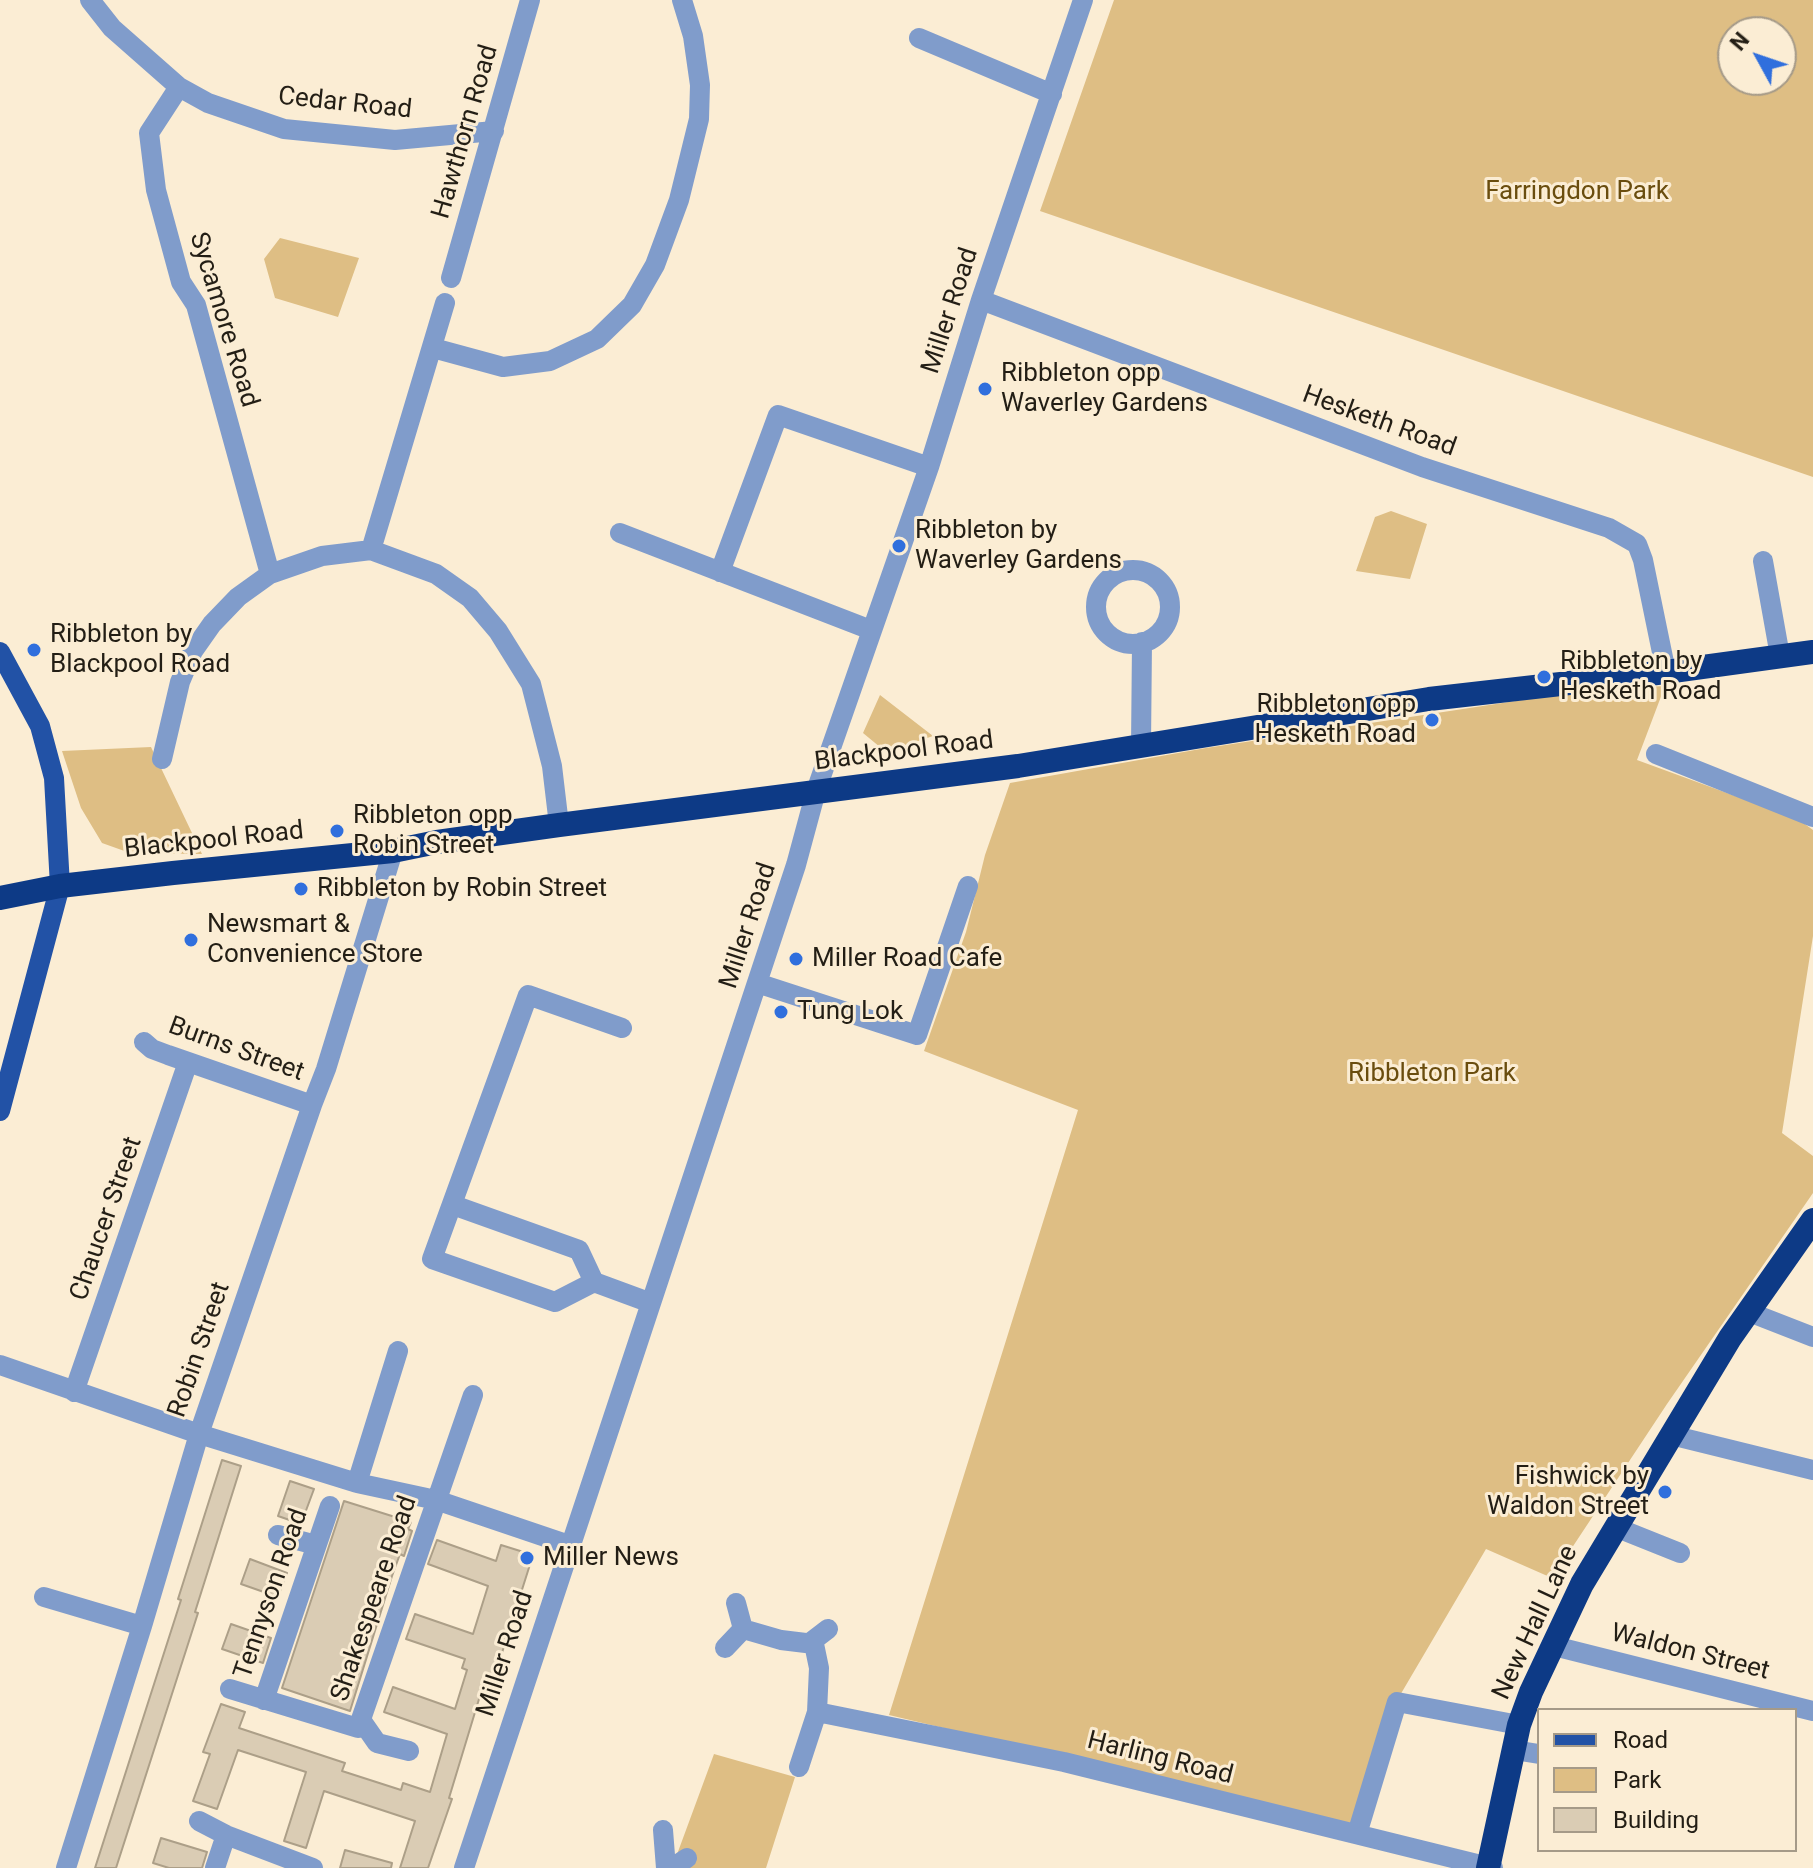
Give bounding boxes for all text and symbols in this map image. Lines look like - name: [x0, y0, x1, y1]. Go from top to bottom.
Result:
- north arrow: [1717, 16, 1797, 96]
- text: N: [1725, 28, 1754, 56]
- street label: Hawthorn Road: [426, 42, 506, 222]
- street label: Cedar Road: [277, 81, 413, 127]
- park label: Farringdon Park: [1485, 176, 1669, 208]
- street label: Sycamore Road: [182, 229, 264, 411]
- street label: Miller Road: [916, 244, 986, 378]
- place label: Ribbleton opp Waverley Gardens: [1001, 358, 1208, 420]
- marker: Ribbleton opp Waverley Gardens: [976, 380, 994, 398]
- street label: Hesketh Road: [1298, 380, 1460, 464]
- place label: Ribbleton by Waverley Gardens: [915, 515, 1122, 576]
- marker: Ribbleton by Waverley Gardens: [890, 537, 908, 555]
- place label: Ribbleton by Blackpool Road: [50, 619, 230, 680]
- marker: Ribbleton by Blackpool Road: [25, 641, 43, 659]
- place label: Ribbleton by Hesketh Road: [1560, 646, 1721, 708]
- marker: Ribbleton by Hesketh Road: [1535, 668, 1553, 686]
- place label: Ribbleton opp Hesketh Road: [1255, 689, 1416, 750]
- marker: Ribbleton opp Hesketh Road: [1423, 711, 1441, 729]
- street label: Blackpool Road: [813, 726, 995, 778]
- place label: Ribbleton opp Robin Street: [353, 800, 513, 862]
- street label: Blackpool Road: [123, 816, 305, 866]
- marker: Ribbleton opp Robin Street: [328, 822, 346, 840]
- street label: Miller Road: [714, 859, 784, 993]
- place label: Ribbleton by Robin Street: [317, 873, 607, 905]
- marker: Ribbleton by Robin Street: [292, 880, 310, 898]
- place label: Newsmart & Convenience Store: [207, 909, 423, 970]
- marker: Newsmart & Convenience Store: [182, 931, 200, 949]
- place label: Miller Road Cafe: [812, 943, 1002, 975]
- marker: Miller Road Cafe: [787, 950, 805, 968]
- place label: Tung Lok: [797, 996, 903, 1028]
- marker: Tung Lok: [772, 1003, 790, 1021]
- street label: Burns Street: [164, 1011, 308, 1089]
- park label: Ribbleton Park: [1348, 1058, 1516, 1090]
- street label: Chaucer Street: [64, 1133, 150, 1305]
- street label: Robin Street: [162, 1278, 238, 1422]
- place label: Fishwick by Waldon Street: [1487, 1461, 1649, 1522]
- marker: Fishwick by Waldon Street: [1656, 1483, 1674, 1501]
- street label: Shakespeare Road: [325, 1492, 425, 1706]
- street label: Tennyson Road: [228, 1505, 316, 1683]
- street label: New Hall Lane: [1487, 1541, 1585, 1705]
- place label: Miller News: [543, 1542, 679, 1574]
- marker: Miller News: [518, 1549, 536, 1567]
- street label: Miller Road: [471, 1587, 541, 1721]
- street label: Waldon Street: [1608, 1618, 1772, 1688]
- legend: [1537, 1708, 1797, 1852]
- street label: Harling Road: [1084, 1726, 1236, 1792]
- text: Road: [1613, 1726, 1668, 1754]
- text: Park: [1613, 1766, 1661, 1794]
- text: Building: [1613, 1806, 1699, 1834]

